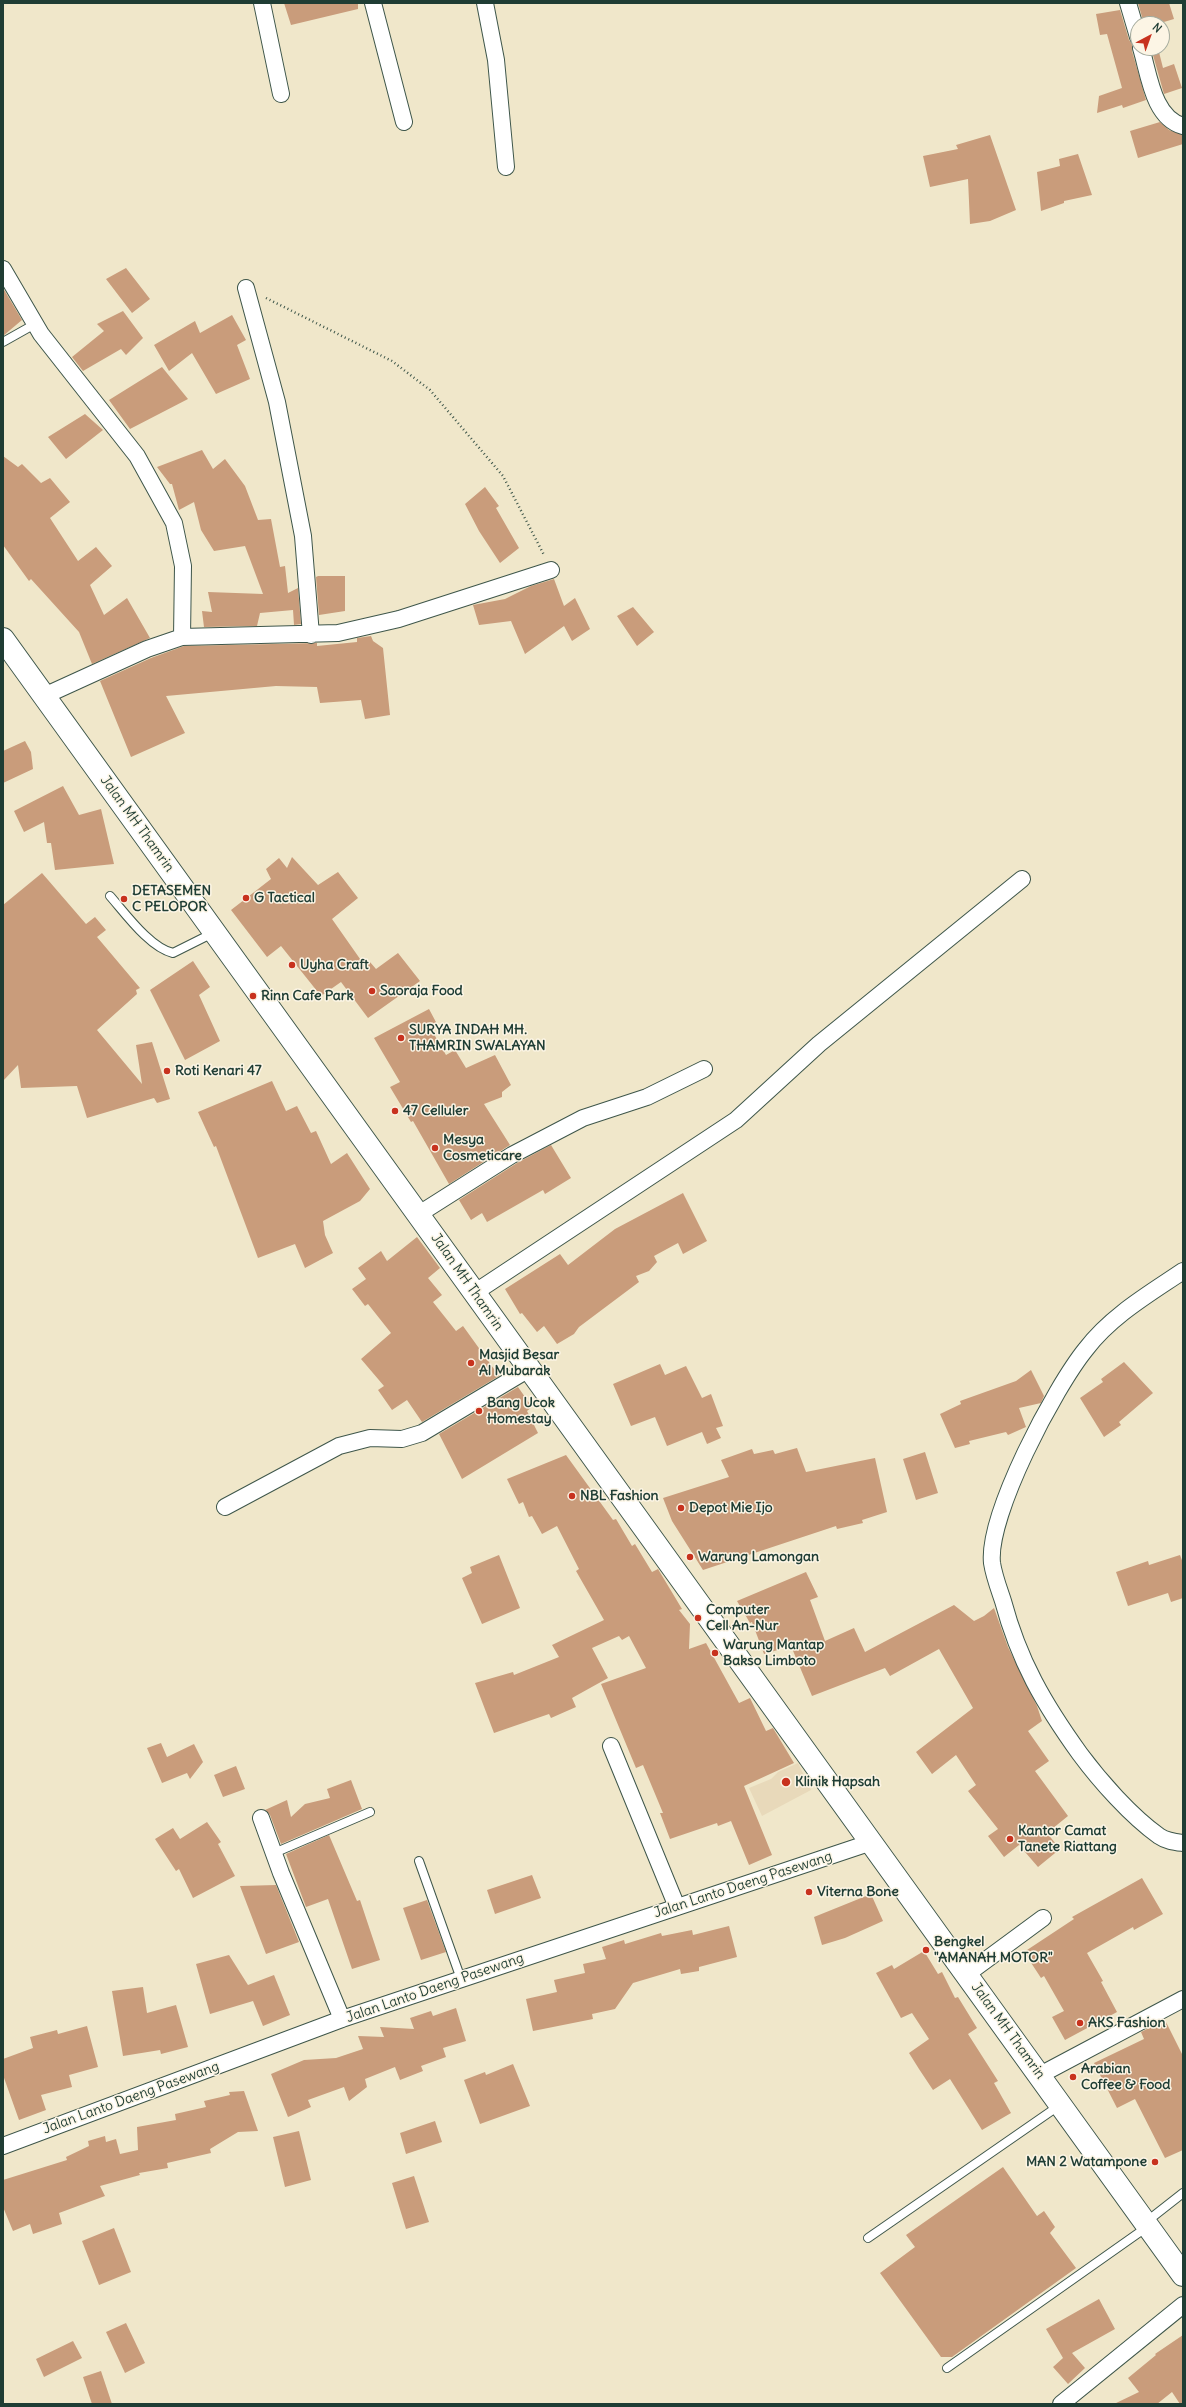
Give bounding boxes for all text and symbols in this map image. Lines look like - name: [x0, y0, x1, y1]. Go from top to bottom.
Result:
- north arrow: [1130, 16, 1170, 56]
- text: N: [1150, 20, 1165, 35]
- street label: Jalan MH Thamrin: [96, 773, 178, 875]
- place label: DETASEMEN C PELOPOR: [132, 883, 211, 916]
- place label: G Tactical: [254, 890, 315, 906]
- marker: G Tactical: [241, 893, 251, 903]
- marker: DETASEMEN C PELOPOR: [119, 894, 129, 904]
- place label: Uyha Craft: [300, 957, 369, 973]
- marker: Uyha Craft: [287, 960, 297, 970]
- place label: Saoraja Food: [380, 983, 463, 999]
- marker: Saoraja Food: [367, 986, 377, 996]
- place label: Rinn Cafe Park: [261, 988, 354, 1004]
- marker: Rinn Cafe Park: [248, 991, 258, 1001]
- place label: SURYA INDAH MH. THAMRIN SWALAYAN: [409, 1022, 546, 1054]
- marker: SURYA INDAH MH. THAMRIN SWALAYAN: [396, 1033, 406, 1043]
- place label: Roti Kenari 47: [175, 1063, 262, 1079]
- marker: Roti Kenari 47: [162, 1066, 172, 1076]
- place label: 47 Celluler: [403, 1103, 468, 1119]
- marker: 47 Celluler: [390, 1106, 400, 1116]
- place label: Mesya Cosmeticare: [443, 1132, 522, 1164]
- marker: Mesya Cosmeticare: [430, 1143, 440, 1153]
- street label: Jalan MH Thamrin: [427, 1230, 507, 1334]
- place label: Masjid Besar Al Mubarak: [479, 1347, 559, 1380]
- marker: Masjid Besar Al Mubarak: [466, 1358, 476, 1368]
- place label: Bang Ucok Homestay: [487, 1395, 555, 1428]
- marker: Bang Ucok Homestay: [474, 1406, 484, 1416]
- place label: NBL Fashion: [580, 1488, 659, 1504]
- marker: NBL Fashion: [567, 1491, 577, 1501]
- place label: Depot Mie Ijo: [689, 1500, 773, 1516]
- marker: Depot Mie Ijo: [676, 1503, 686, 1513]
- place label: Warung Lamongan: [698, 1549, 819, 1565]
- marker: Warung Lamongan: [685, 1552, 695, 1562]
- place label: Computer Cell An-Nur: [706, 1602, 778, 1634]
- marker: Computer Cell An-Nur: [693, 1613, 703, 1623]
- place label: Warung Mantap Bakso Limboto: [723, 1637, 824, 1670]
- marker: Warung Mantap Bakso Limboto: [710, 1648, 720, 1658]
- place label: Klinik Hapsah: [795, 1774, 880, 1790]
- marker: Klinik Hapsah: [780, 1776, 792, 1788]
- place label: Kantor Camat Tanete Riattang: [1018, 1823, 1117, 1856]
- marker: Kantor Camat Tanete Riattang: [1005, 1834, 1015, 1844]
- street label: Jalan Lanto Daeng Pasewang: [652, 1848, 834, 1922]
- place label: Viterna Bone: [817, 1884, 899, 1900]
- marker: Viterna Bone: [804, 1887, 814, 1897]
- place label: Bengkel "AMANAH MOTOR": [934, 1934, 1053, 1966]
- marker: Bengkel "AMANAH MOTOR": [921, 1945, 931, 1955]
- street label: Jalan Lanto Daeng Pasewang: [344, 1950, 526, 2026]
- street label: Jalan MH Thamrin: [967, 1980, 1049, 2082]
- place label: AKS Fashion: [1088, 2015, 1166, 2031]
- marker: AKS Fashion: [1075, 2018, 1085, 2028]
- street label: Jalan Lanto Daeng Pasewang: [40, 2058, 222, 2138]
- place label: Arabian Coffee & Food: [1081, 2061, 1170, 2094]
- marker: Arabian Coffee & Food: [1068, 2072, 1078, 2082]
- place label: MAN 2 Watampone: [1026, 2154, 1147, 2170]
- marker: MAN 2 Watampone: [1150, 2157, 1160, 2167]

